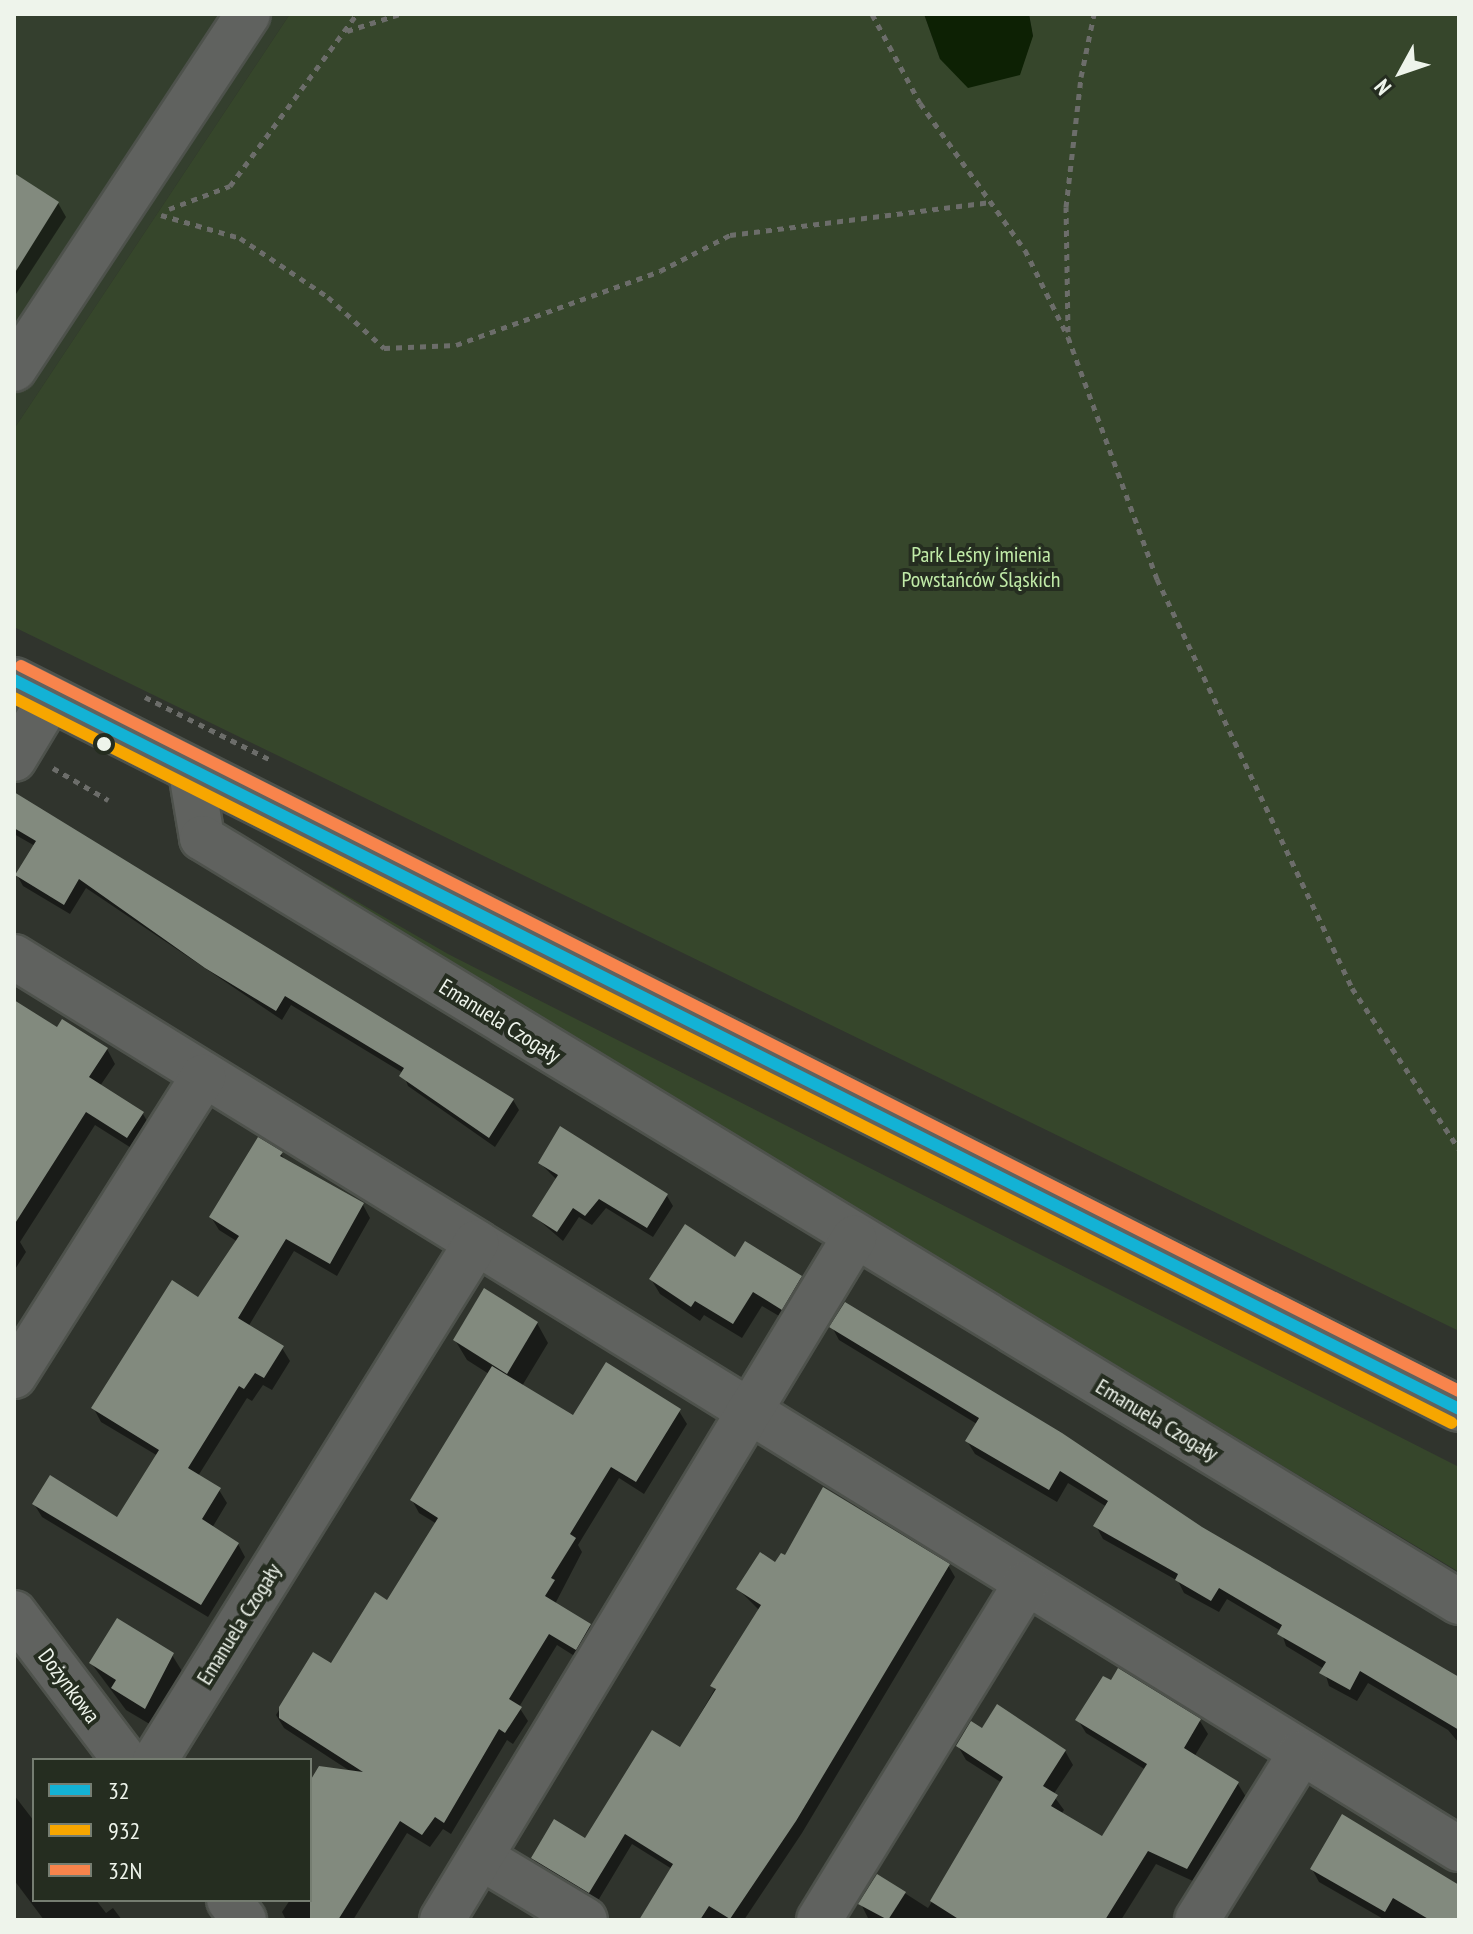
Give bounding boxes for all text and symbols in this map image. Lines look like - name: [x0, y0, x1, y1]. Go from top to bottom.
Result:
- north arrow: [1361, 32, 1441, 112]
- text: N: [1368, 74, 1397, 101]
- park label: Park Leśny imienia Powstańców Śląskich: [901, 541, 1061, 592]
- unlabelled marker: [96, 736, 112, 752]
- street label: Emanuela Czogały: [434, 973, 566, 1069]
- street label: Emanuela Czogały: [1091, 1373, 1223, 1467]
- street label: Emanuela Czogały: [191, 1558, 287, 1690]
- street label: Dożynkowa: [33, 1644, 105, 1728]
- legend: [32, 1758, 312, 1902]
- text: 32: [108, 1775, 130, 1806]
- text: 932: [108, 1815, 140, 1846]
- text: 32N: [108, 1855, 143, 1886]

